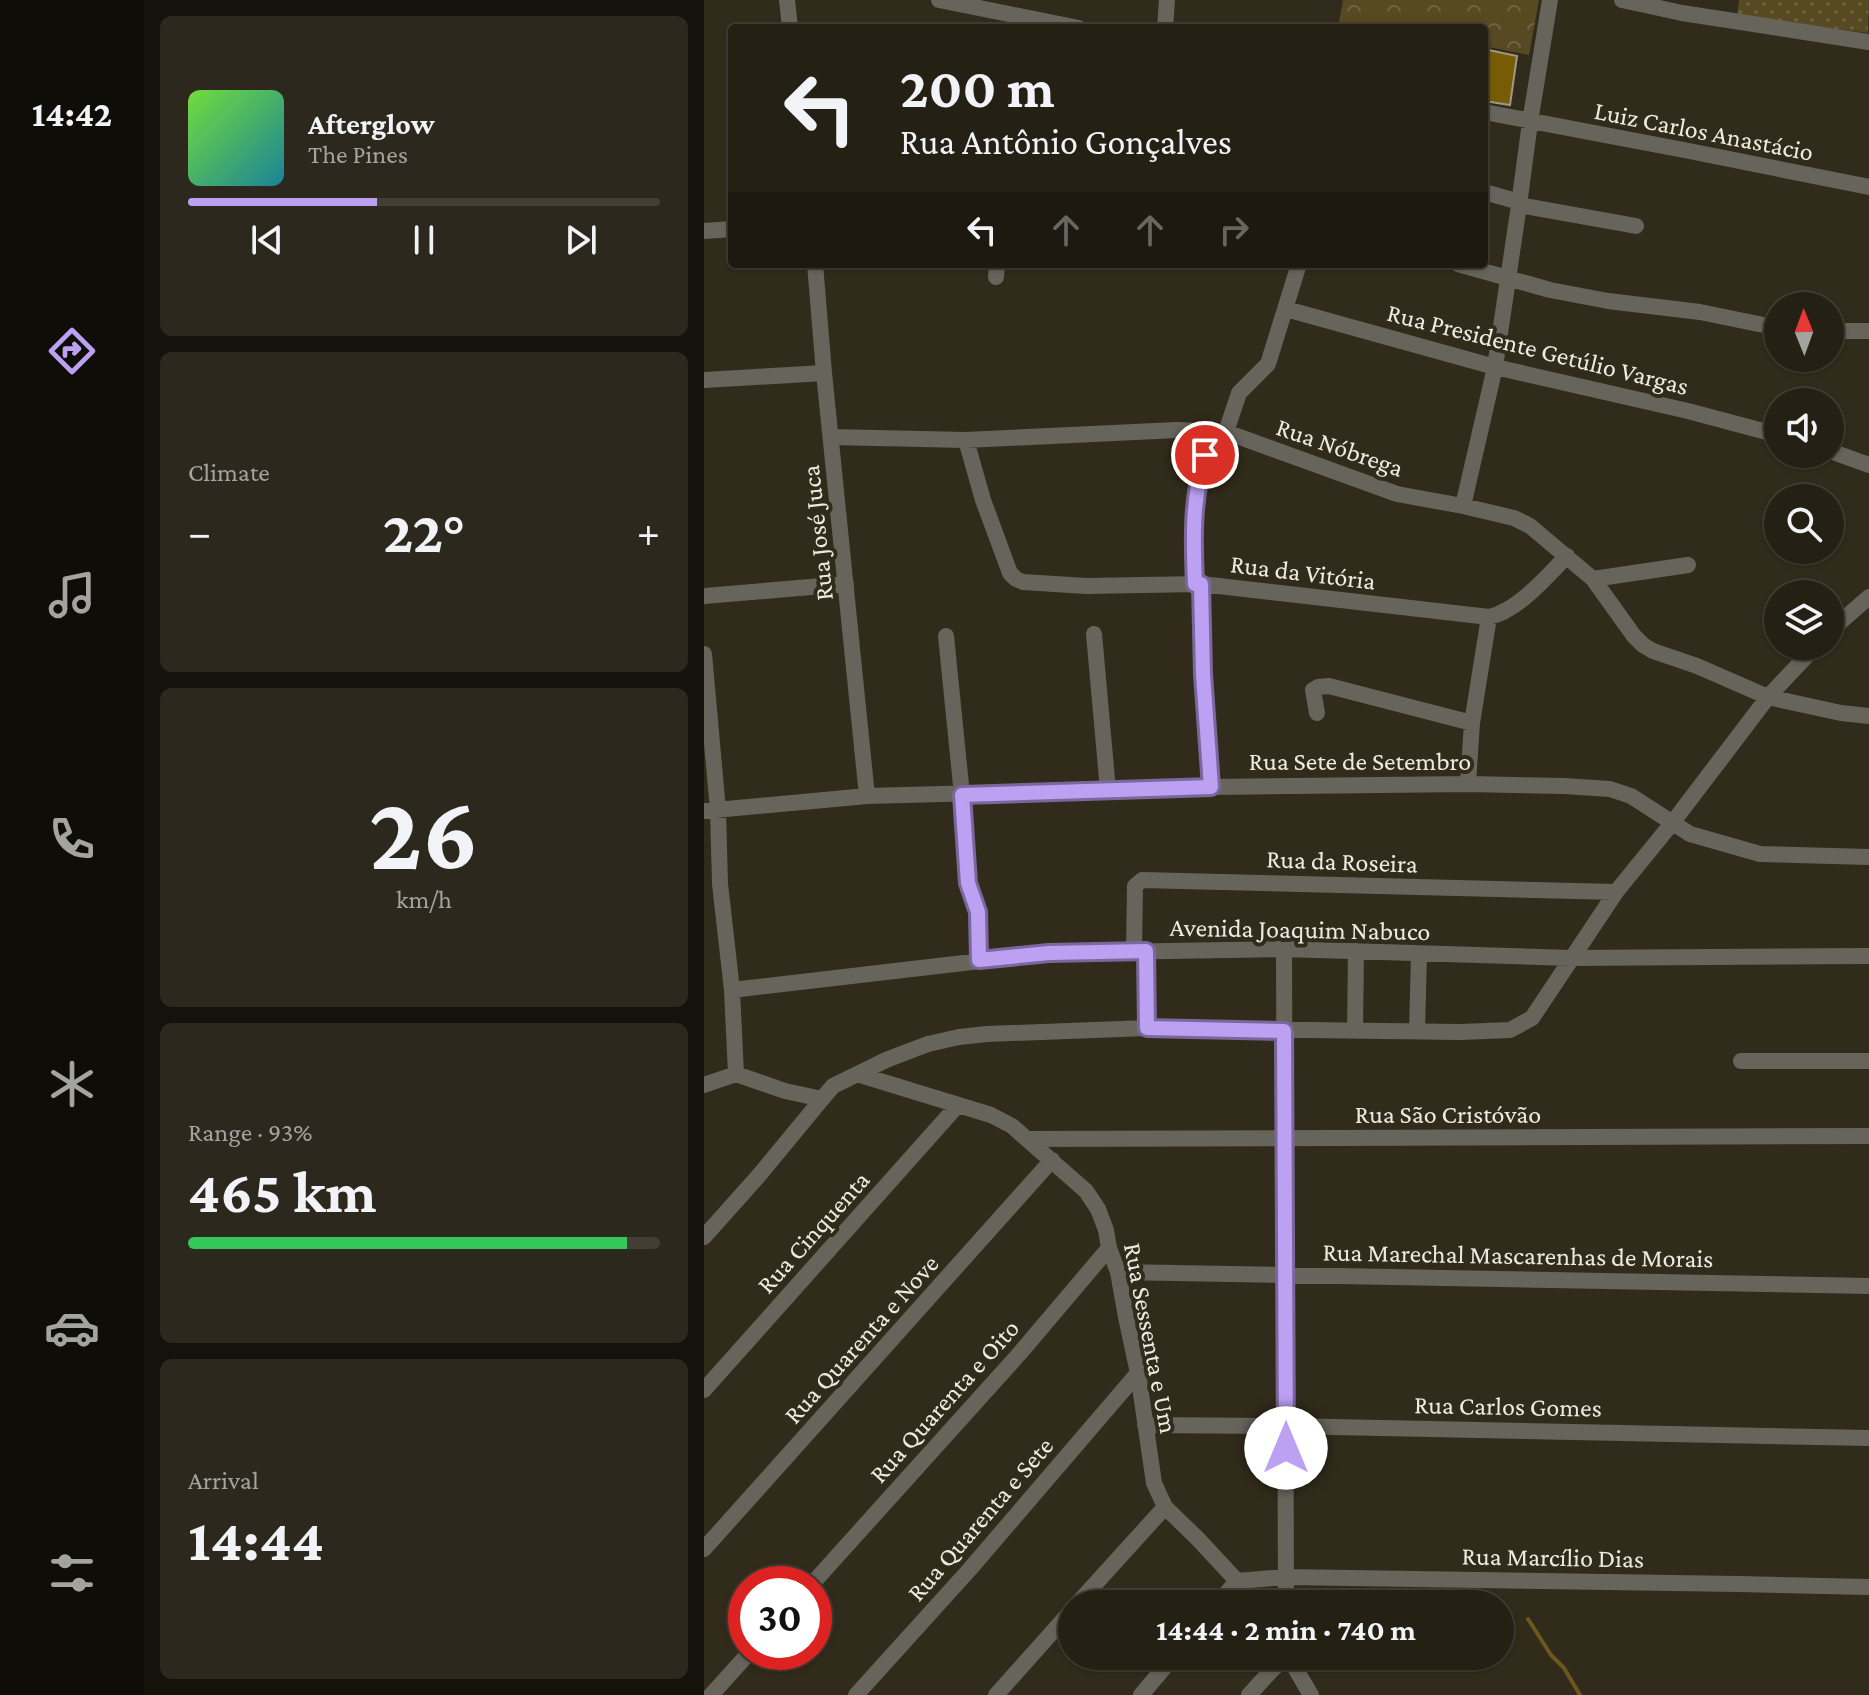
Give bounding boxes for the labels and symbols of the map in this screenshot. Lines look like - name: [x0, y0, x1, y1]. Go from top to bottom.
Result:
- street label: Luiz Carlos Anastácio: [1592, 96, 1816, 167]
- north arrow: [1764, 292, 1844, 372]
- street label: Rua Presidente Getúlio Vargas: [1384, 298, 1692, 401]
- street label: Rua Nóbrega: [1272, 412, 1407, 483]
- pin: [1171, 421, 1239, 489]
- street label: Rua José Juca: [796, 464, 839, 602]
- street label: Rua da Vitória: [1229, 549, 1377, 596]
- street label: Rua Sete de Setembro: [1249, 747, 1471, 776]
- street label: Rua da Roseira: [1266, 844, 1418, 879]
- street label: Avenida Joaquim Nabuco: [1169, 913, 1431, 946]
- street label: Rua São Cristóvão: [1355, 1100, 1541, 1129]
- street label: Rua Cinquenta: [751, 1165, 876, 1299]
- street label: Rua Marechal Mascarenhas de Morais: [1322, 1238, 1714, 1273]
- street label: Rua Sessenta e Um: [1118, 1240, 1183, 1436]
- street label: Rua Quarenta e Nove: [778, 1249, 945, 1430]
- street label: Rua Quarenta e Oito: [864, 1314, 1025, 1489]
- street label: Rua Carlos Gomes: [1414, 1390, 1602, 1423]
- position arrow: [1244, 1406, 1328, 1490]
- street label: Rua Quarenta e Sete: [901, 1432, 1059, 1607]
- street label: Rua Marcílio Dias: [1462, 1541, 1644, 1574]
- speed limit sign: 30: [728, 1566, 832, 1670]

